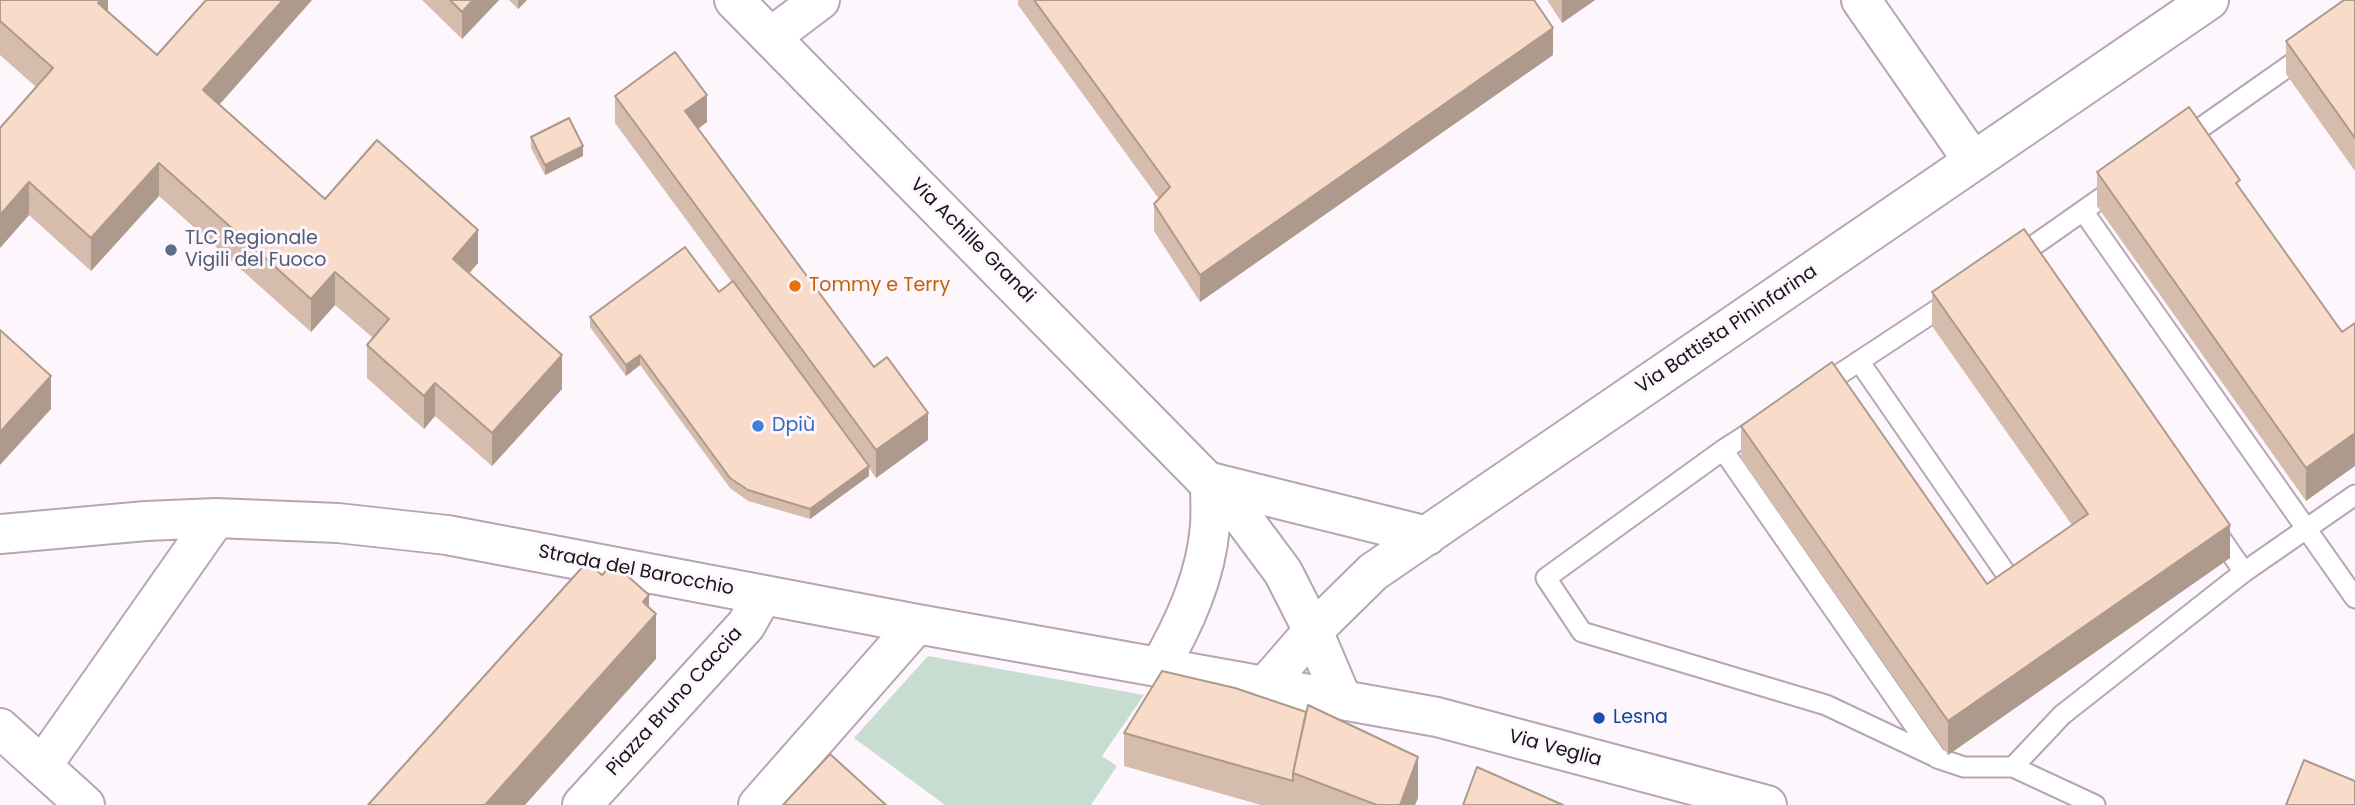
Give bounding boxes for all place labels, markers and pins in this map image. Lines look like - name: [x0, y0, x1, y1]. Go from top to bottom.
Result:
- place label: TLC Regionale Vigili del Fuoco: [185, 228, 326, 272]
- marker: TLC Regionale Vigili del Fuoco: [163, 242, 179, 258]
- place label: Tommy e Terry: [809, 275, 950, 297]
- marker: Tommy e Terry: [787, 278, 803, 294]
- place label: Dpiù: [772, 415, 815, 437]
- marker: Dpiù: [750, 418, 766, 434]
- place label: Lesna: [1613, 707, 1668, 729]
- marker: Lesna: [1591, 710, 1607, 726]

